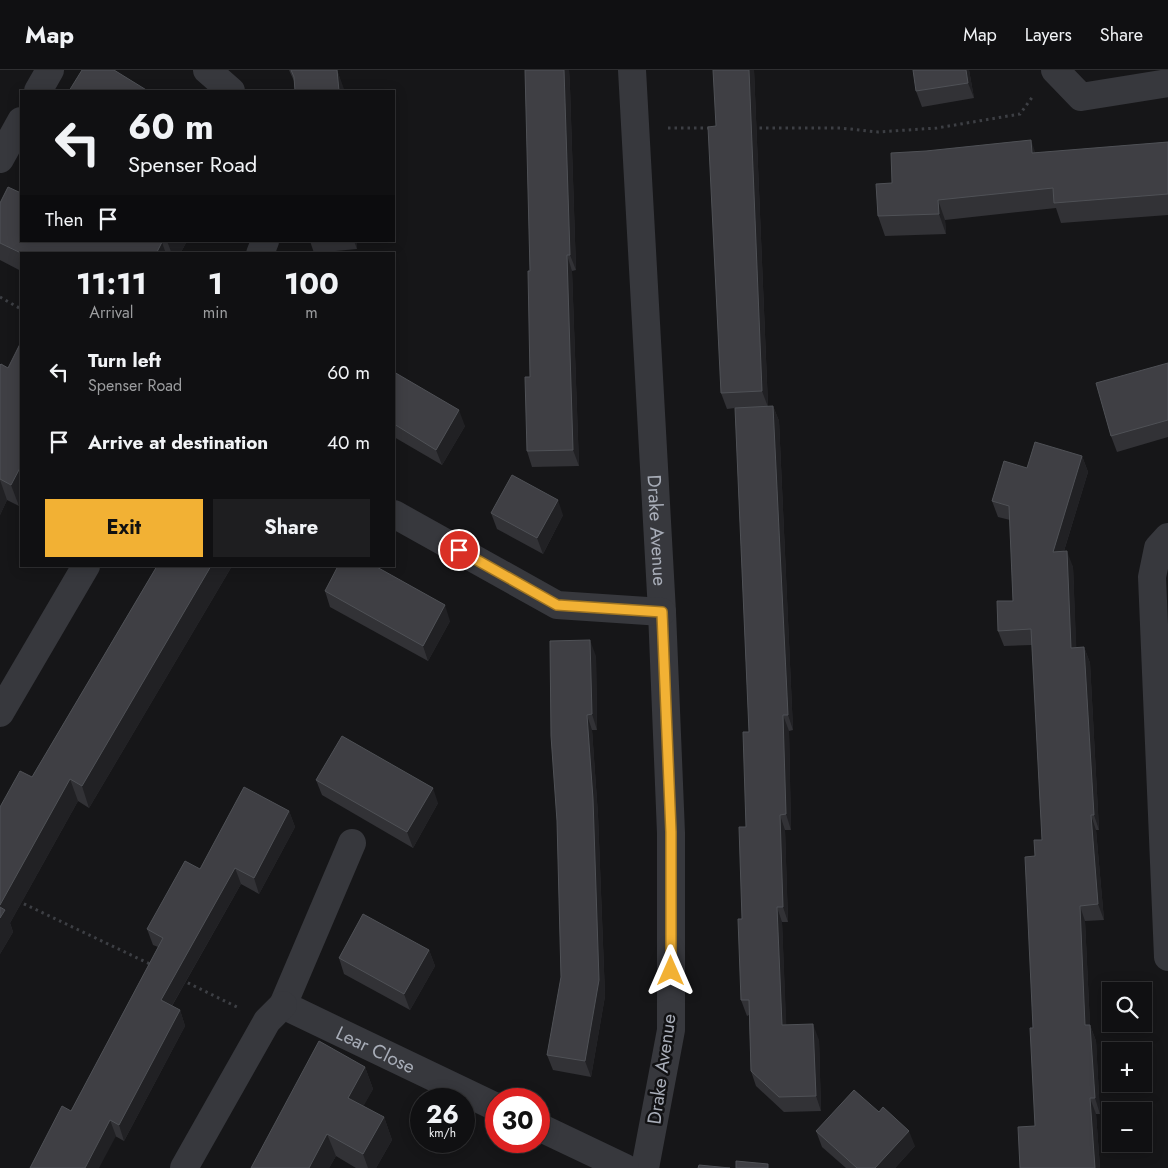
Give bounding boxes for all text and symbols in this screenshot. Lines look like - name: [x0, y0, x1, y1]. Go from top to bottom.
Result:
- text: Map: [25, 17, 74, 52]
- text: Map: [963, 22, 997, 48]
- text: Layers: [1025, 22, 1072, 48]
- text: Share: [1100, 22, 1143, 48]
- text: 60 m: [128, 102, 214, 152]
- icon: left: [45, 110, 110, 175]
- text: Spenser Road: [128, 148, 257, 180]
- icon: arrive: [94, 205, 122, 233]
- text: Then: [45, 206, 84, 233]
- text: 11:11: [76, 262, 147, 305]
- text: 1: [208, 262, 223, 305]
- text: 100: [284, 262, 339, 305]
- text: Arrival: [89, 301, 133, 324]
- text: min: [203, 301, 228, 324]
- text: m: [305, 301, 318, 324]
- text: Turn left: [88, 347, 161, 374]
- icon: left: [45, 358, 73, 386]
- text: 60 m: [327, 359, 370, 386]
- text: Spenser Road: [88, 374, 182, 397]
- icon: arrive: [45, 428, 73, 456]
- text: Arrive at destination: [88, 429, 268, 456]
- text: 40 m: [327, 429, 370, 456]
- street label: Drake Avenue: [640, 474, 674, 587]
- button: Exit: [45, 499, 203, 557]
- button: Share: [213, 499, 370, 557]
- pin: [438, 529, 480, 571]
- icon: arrive: [445, 536, 473, 564]
- position arrow: [644, 944, 696, 996]
- map controls: [1102, 982, 1152, 1152]
- button: search: [1102, 982, 1152, 1032]
- street label: Drake Avenue: [640, 1012, 683, 1126]
- street label: Lear Close: [331, 1019, 420, 1081]
- button: +: [1102, 1042, 1152, 1092]
- speed limit sign: 30: [485, 1088, 550, 1153]
- text: 26: [426, 1096, 459, 1132]
- button: −: [1102, 1102, 1152, 1152]
- text: km/h: [429, 1124, 456, 1142]

